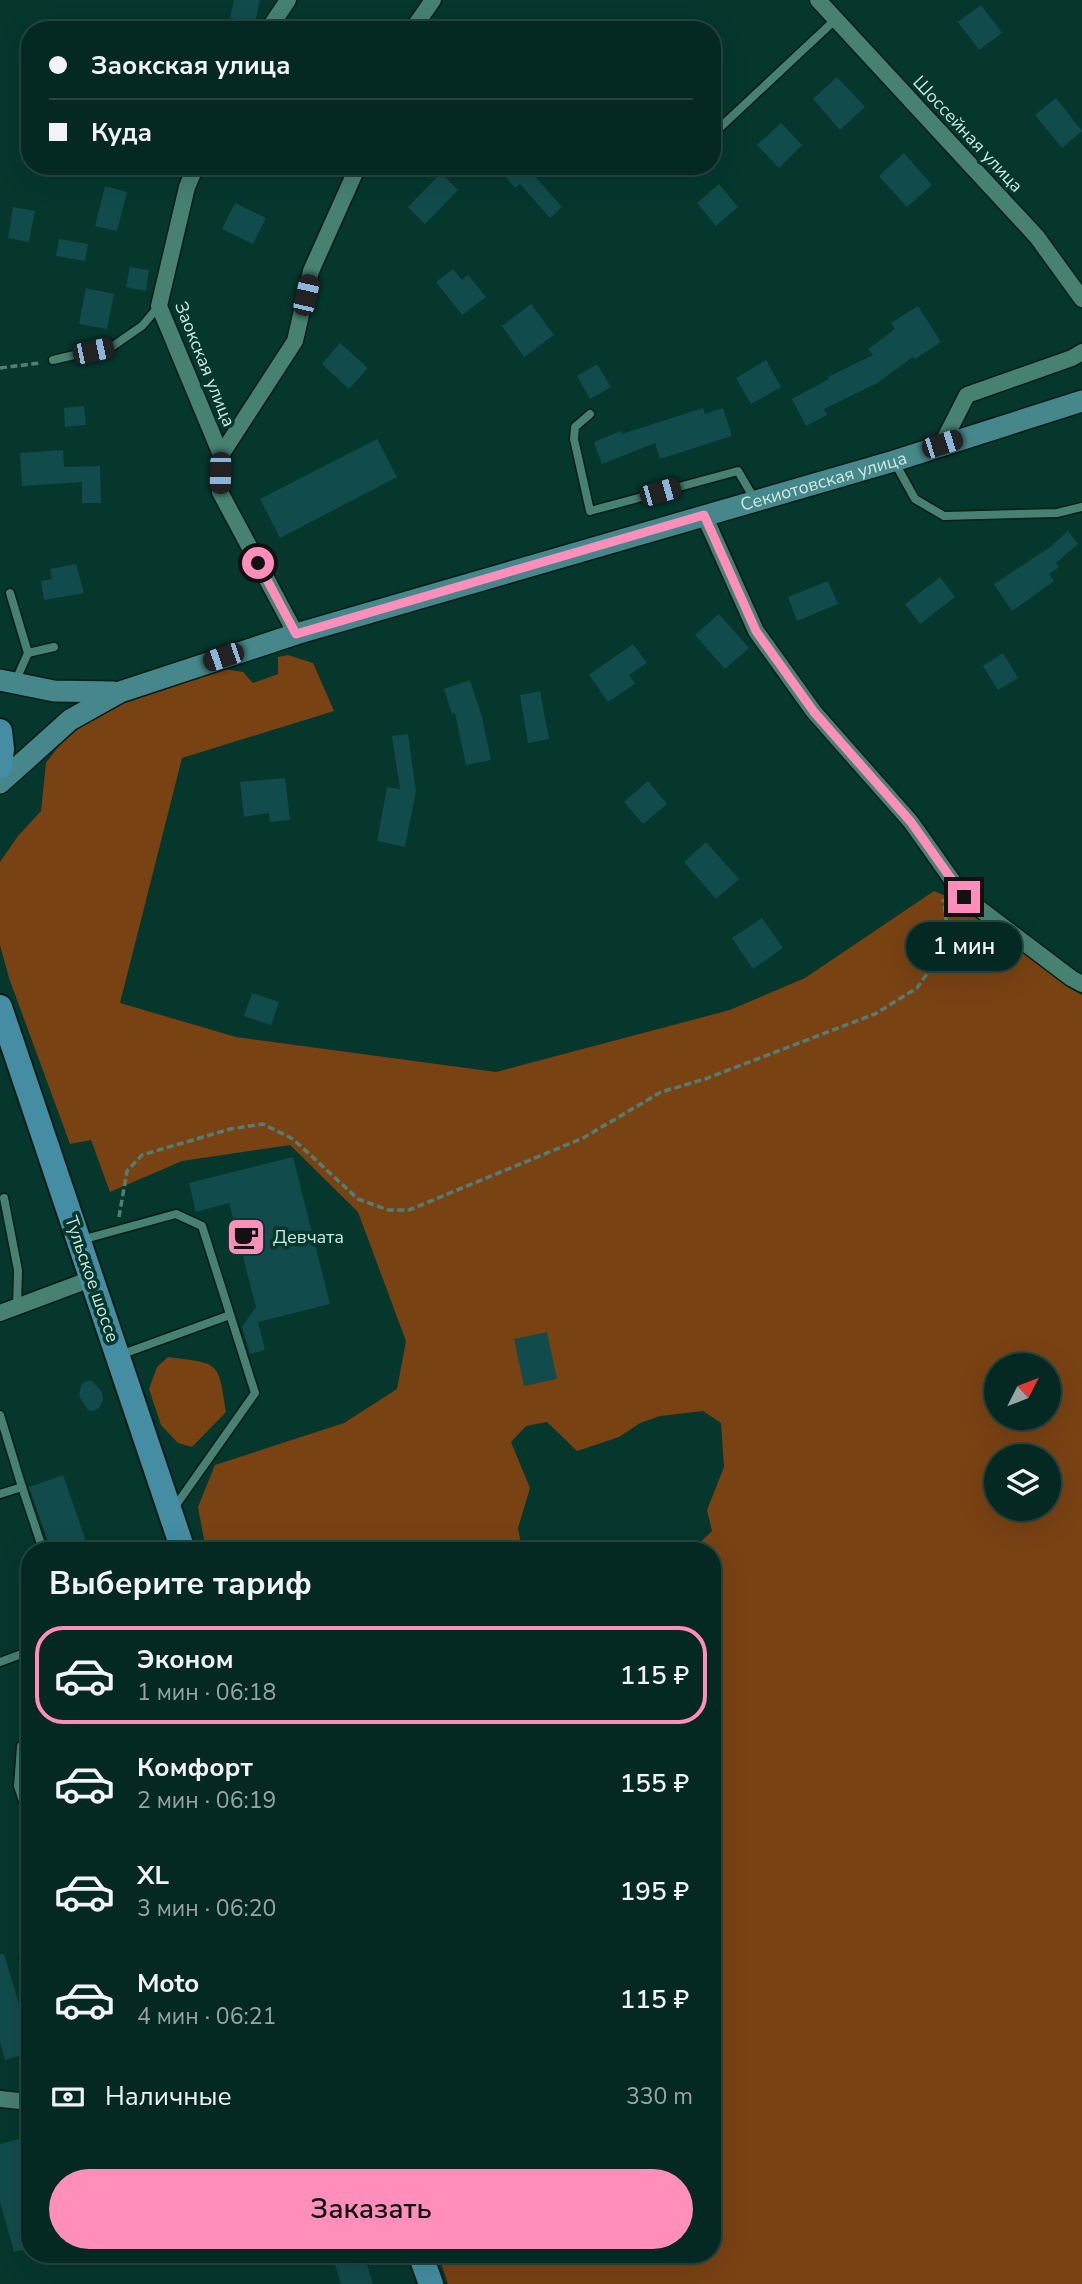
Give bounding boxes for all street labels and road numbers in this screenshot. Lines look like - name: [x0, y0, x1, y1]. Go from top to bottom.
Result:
- street label: Шоссейная улица: [908, 71, 1028, 197]
- street label: Заокская улица: [169, 298, 241, 430]
- street label: Секиотовская улица: [738, 446, 910, 517]
- street label: Тульское шоссе: [59, 1213, 125, 1345]

